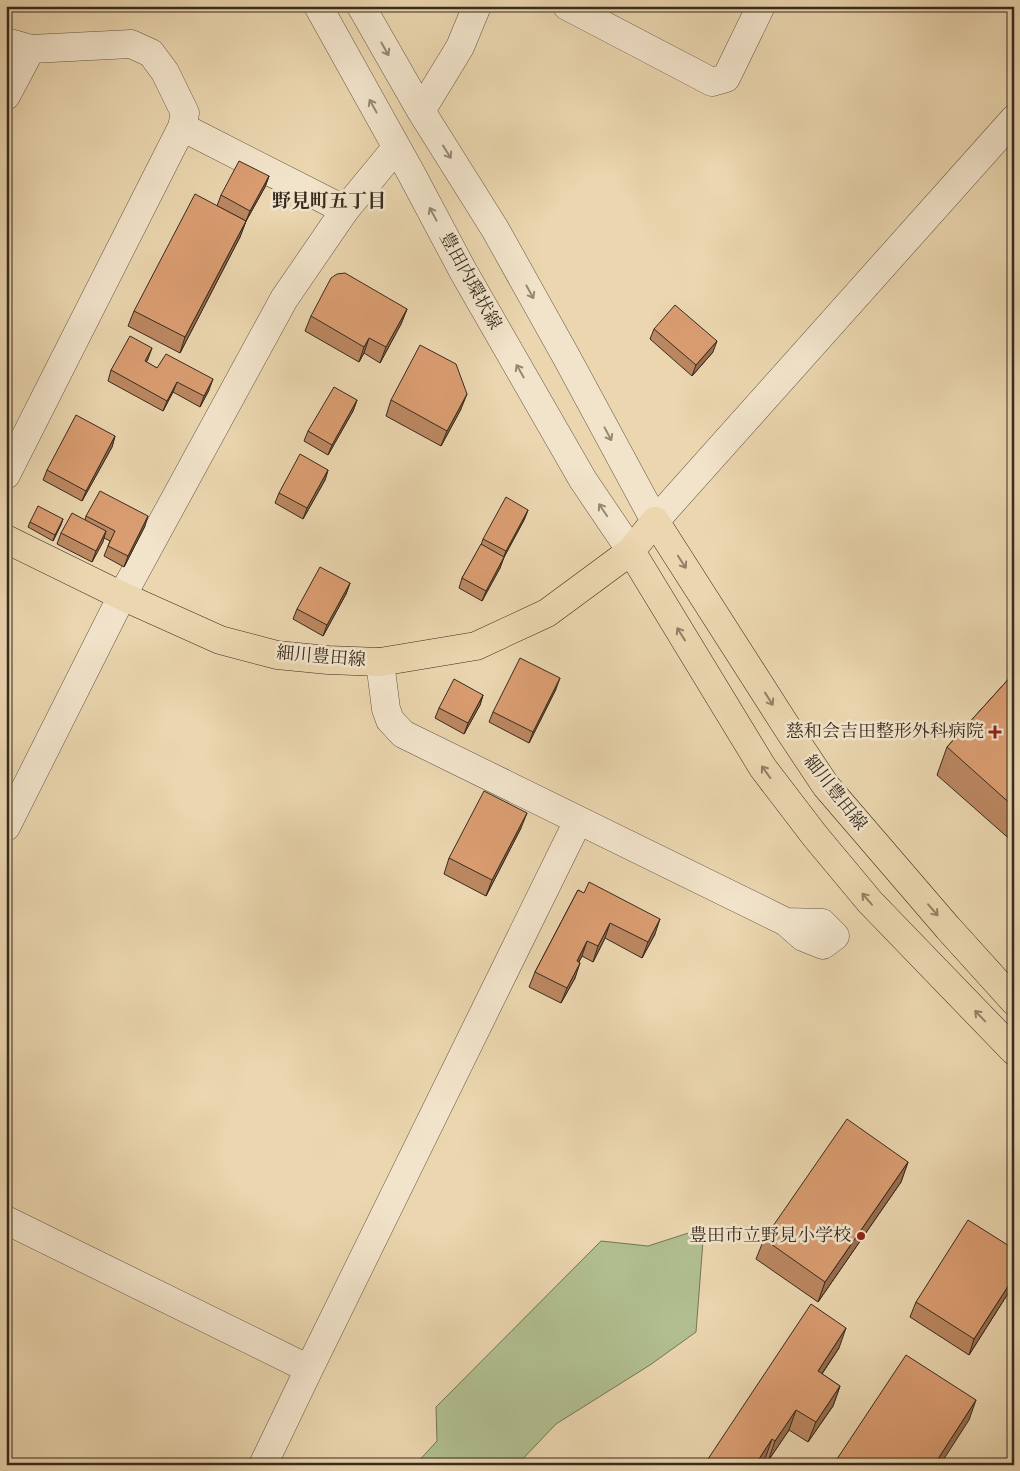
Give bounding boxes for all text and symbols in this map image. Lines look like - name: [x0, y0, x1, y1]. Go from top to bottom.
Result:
- one-way arrow: [381, 41, 391, 55]
- one-way arrow: [368, 98, 378, 113]
- one-way arrow: [442, 145, 452, 159]
- district label: 野見町五丁目: [272, 190, 386, 213]
- one-way arrow: [427, 207, 437, 221]
- street label: 豊田内環状線: [434, 228, 506, 334]
- one-way arrow: [525, 284, 535, 299]
- one-way arrow: [515, 364, 524, 379]
- one-way arrow: [604, 426, 613, 441]
- one-way arrow: [598, 504, 608, 518]
- one-way arrow: [677, 555, 687, 569]
- one-way arrow: [675, 627, 685, 641]
- street label: 細川豊田線: [275, 642, 367, 672]
- one-way arrow: [764, 692, 774, 706]
- place label: 慈和会吉田整形外科病院: [786, 721, 984, 743]
- marker: 慈和会吉田整形外科病院: [988, 725, 1002, 739]
- street label: 細川豊田線: [799, 751, 871, 835]
- one-way arrow: [761, 765, 771, 779]
- one-way arrow: [862, 892, 873, 905]
- one-way arrow: [927, 904, 938, 917]
- one-way arrow: [974, 1010, 986, 1022]
- place label: 豊田市立野見小学校: [689, 1225, 851, 1247]
- marker: 豊田市立野見小学校: [855, 1230, 867, 1242]

